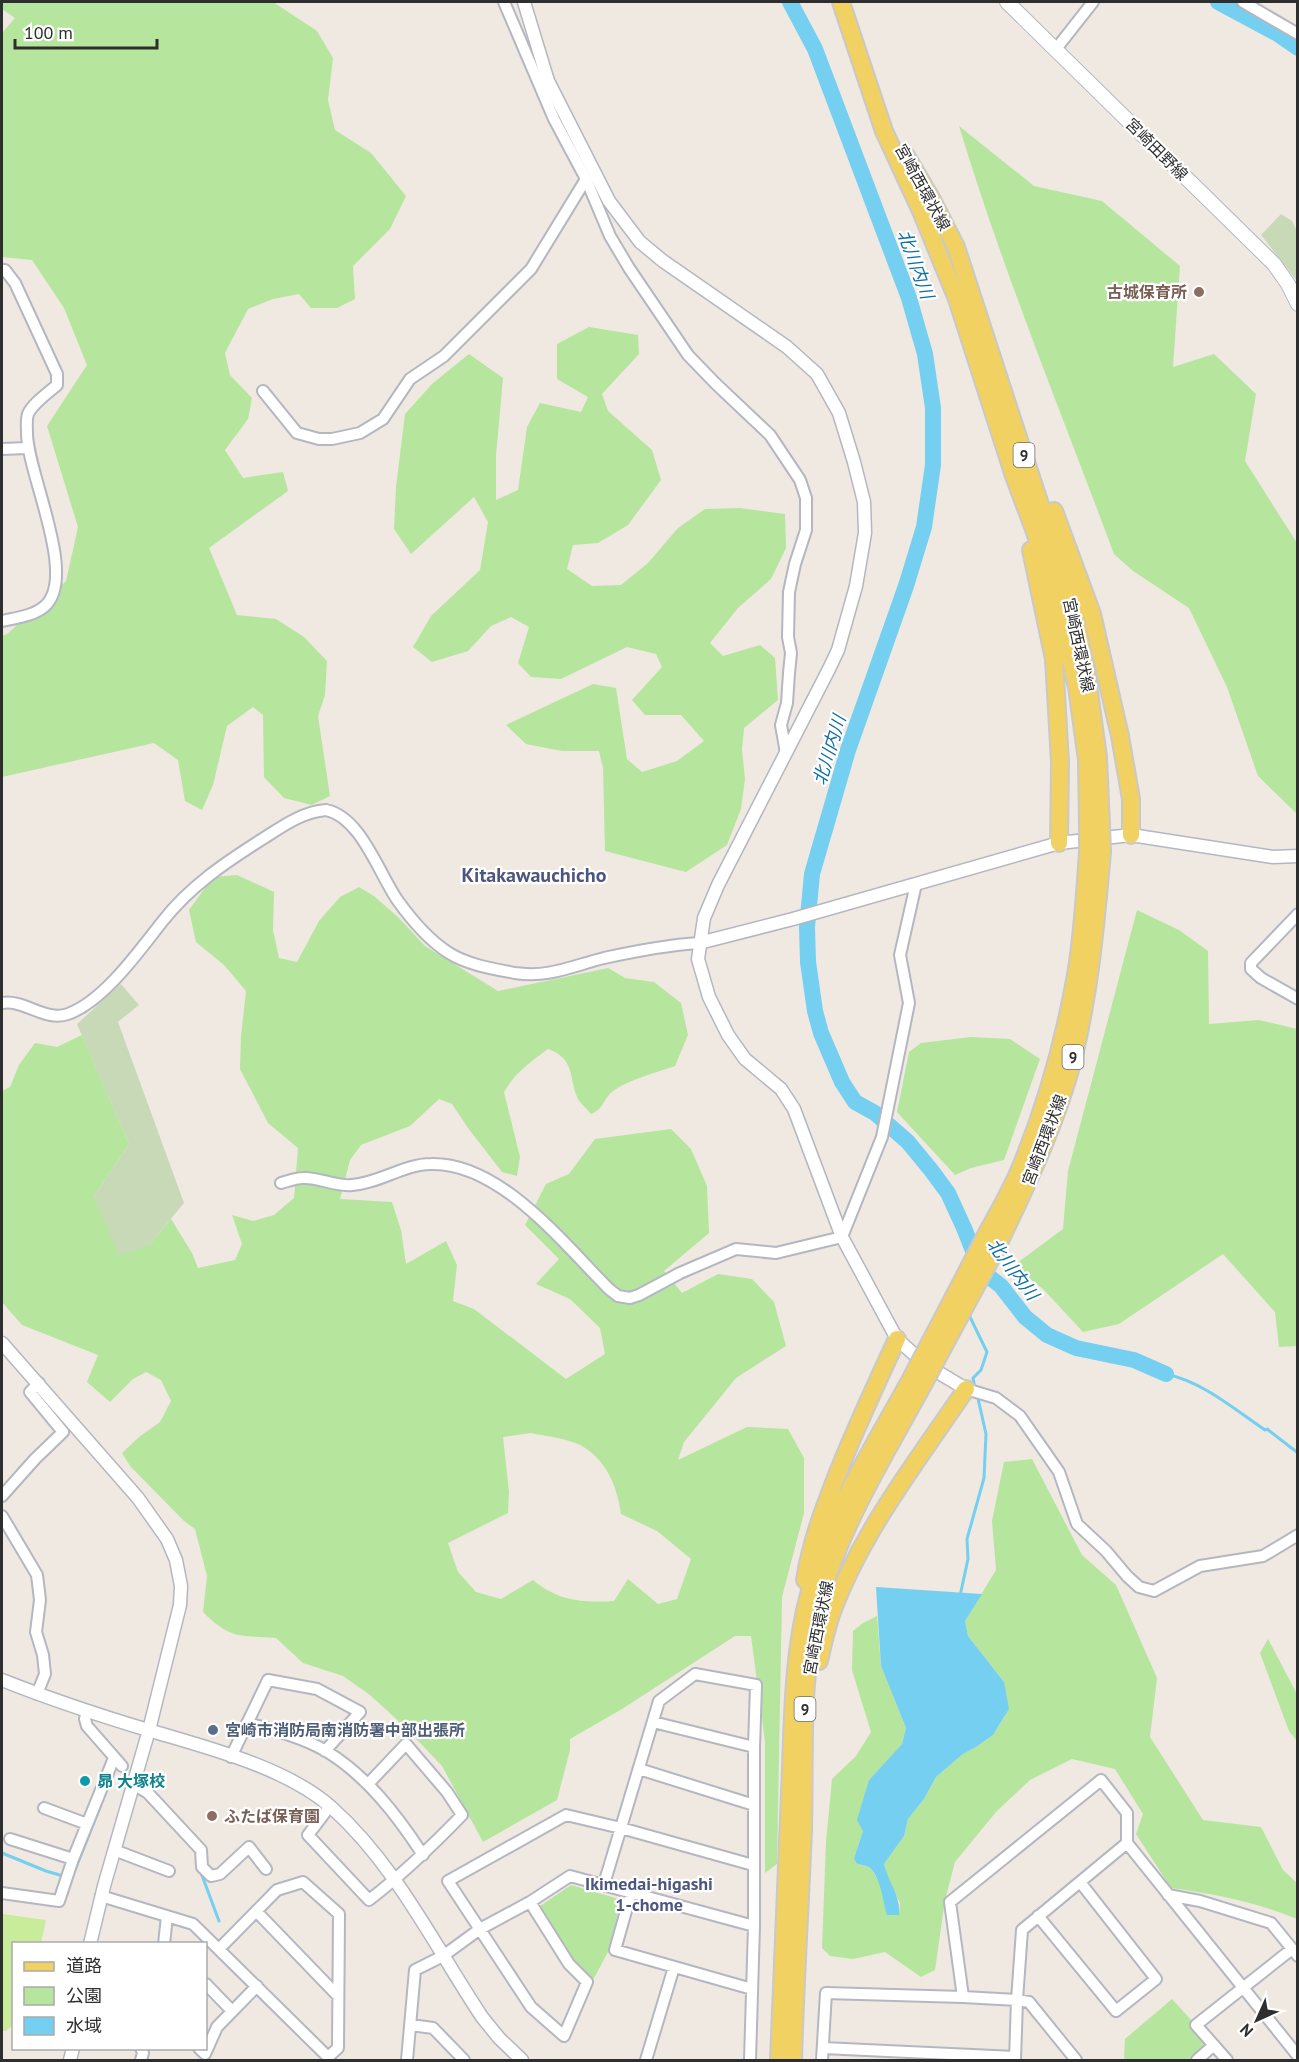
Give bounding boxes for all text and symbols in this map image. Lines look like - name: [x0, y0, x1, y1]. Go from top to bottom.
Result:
- scale bar: [15, 12, 158, 50]
- text: 100 m: [24, 21, 73, 44]
- street label: 宮崎田野線: [1122, 114, 1192, 184]
- street label: 宮崎西環状線: [891, 140, 955, 234]
- water label: 北川内川: [893, 226, 940, 304]
- place label: 古城保育所: [1107, 282, 1187, 302]
- marker: 古城保育所: [1192, 285, 1206, 299]
- road number: 9: [1014, 443, 1034, 467]
- street label: 宮崎西環状線: [1059, 596, 1099, 694]
- water label: 北川内川: [807, 710, 851, 788]
- district label: Kitakawauchicho: [462, 862, 607, 888]
- road number: 9: [1062, 1045, 1084, 1069]
- street label: 宮崎西環状線: [1017, 1092, 1071, 1188]
- water label: 北川内川: [982, 1233, 1045, 1306]
- street label: 宮崎西環状線: [799, 1579, 837, 1677]
- road number: 9: [794, 1697, 816, 1721]
- place label: 宮崎市消防局南消防署中部出張所: [225, 1720, 465, 1740]
- marker: 宮崎市消防局南消防署中部出張所: [206, 1723, 220, 1737]
- place label: 昴 大塚校: [97, 1771, 165, 1791]
- marker: 昴 大塚校: [78, 1774, 92, 1788]
- place label: ふたば保育園: [224, 1806, 320, 1826]
- marker: ふたば保育園: [205, 1809, 219, 1823]
- district label: Ikimedai-higashi 1-chome: [585, 1872, 713, 1916]
- legend: [12, 1942, 207, 2050]
- text: 道路: [66, 1954, 102, 1977]
- text: 公園: [66, 1984, 102, 2007]
- north arrow: [1227, 1990, 1287, 2050]
- text: 水域: [66, 2014, 102, 2037]
- text: N: [1236, 2020, 1257, 2041]

